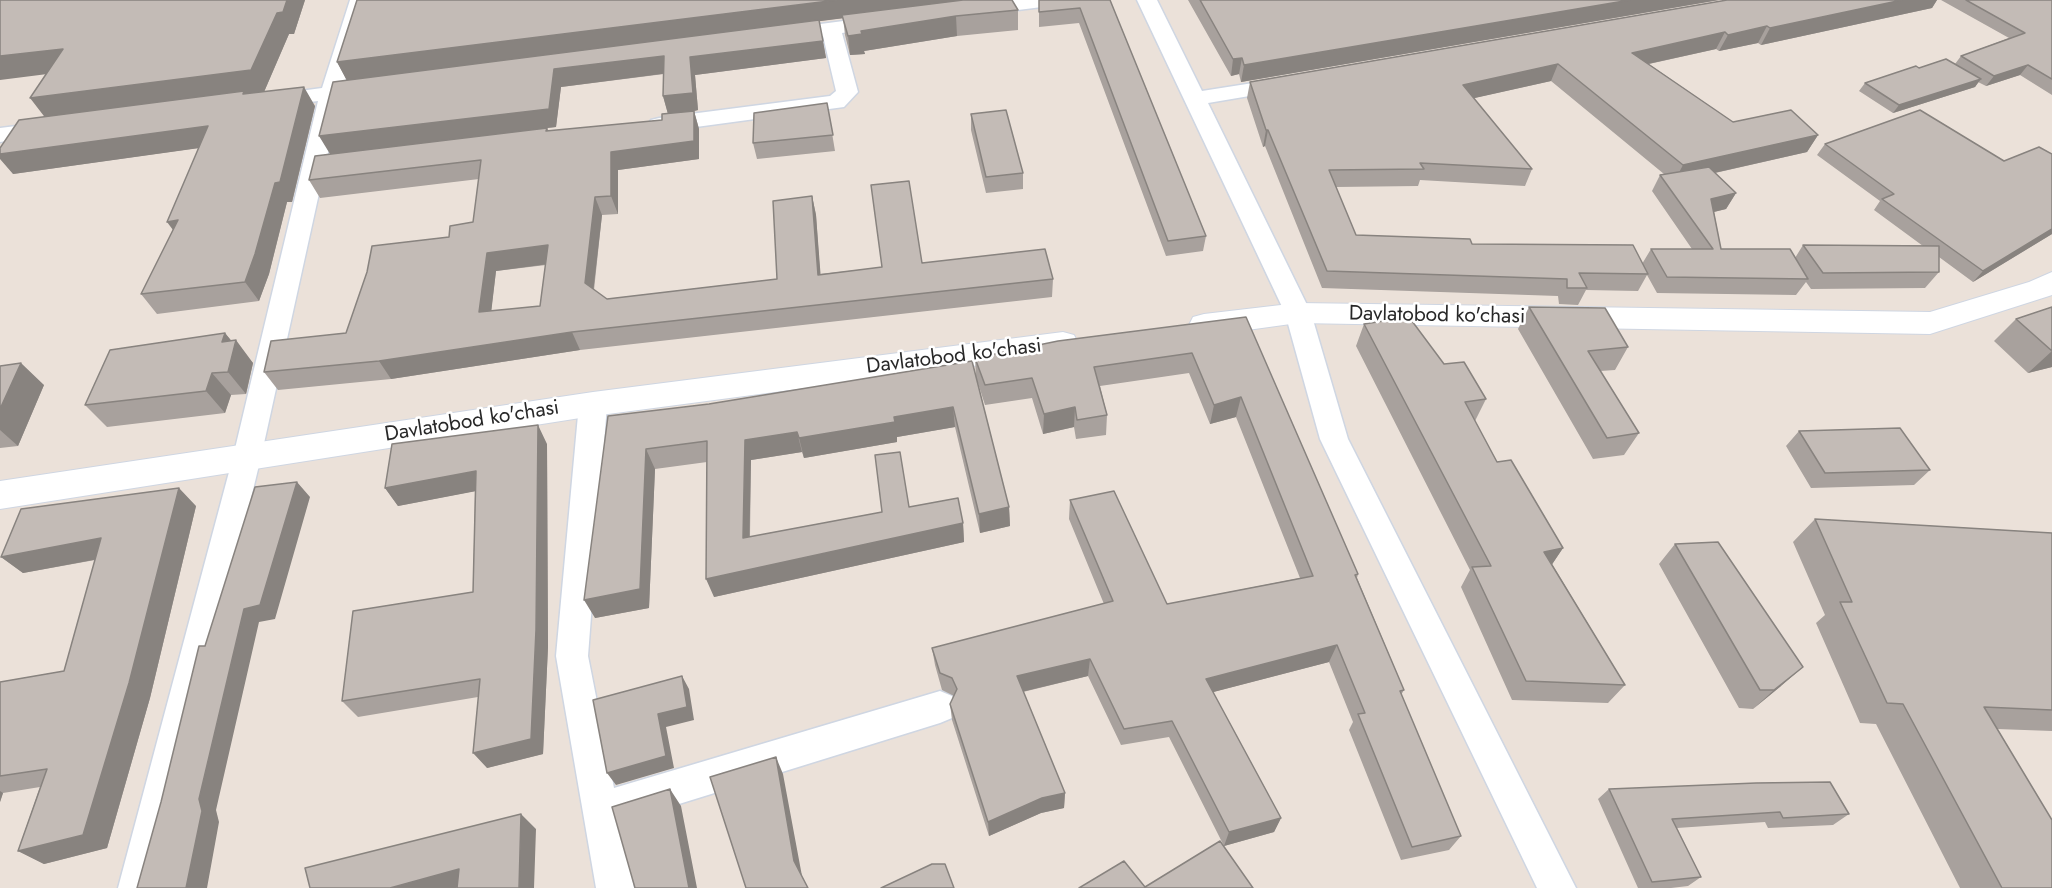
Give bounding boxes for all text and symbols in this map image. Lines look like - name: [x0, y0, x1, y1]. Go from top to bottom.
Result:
- street label: Davlatobod ko'chasi: [1349, 302, 1525, 330]
- street label: Davlatobod ko'chasi: [865, 334, 1043, 380]
- street label: Davlatobod ko'chasi: [383, 396, 561, 448]

